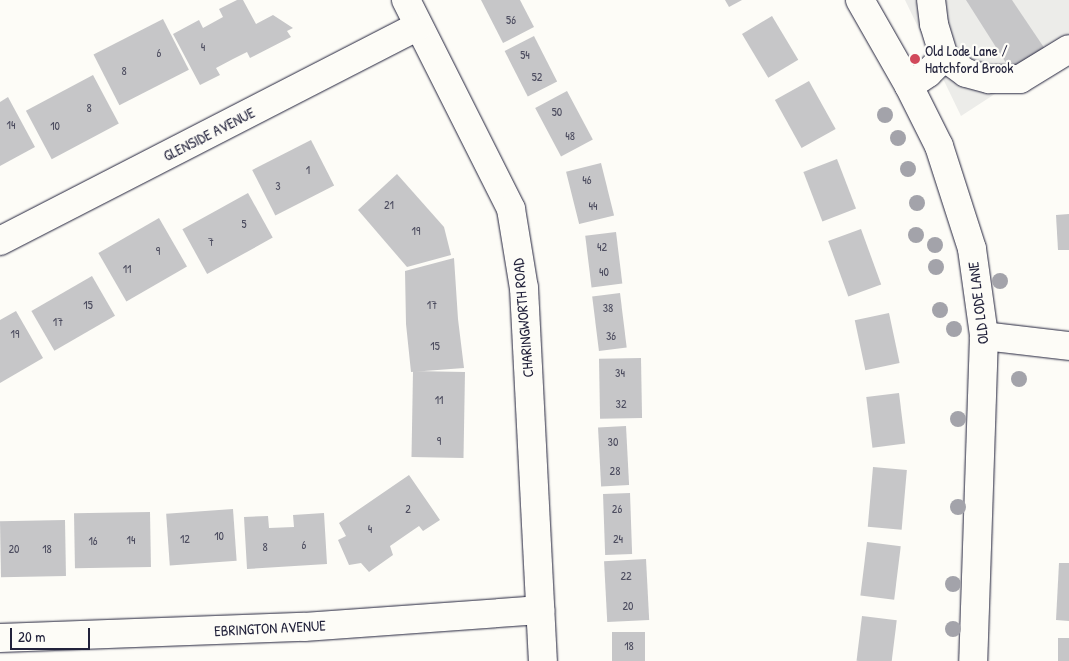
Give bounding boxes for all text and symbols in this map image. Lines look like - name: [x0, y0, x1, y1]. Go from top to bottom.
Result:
- house number: 56: [506, 13, 516, 27]
- house number: 4: [201, 40, 205, 54]
- place label: Old Lode Lane / Hatchford Brook: [925, 41, 1013, 76]
- house number: 6: [157, 46, 161, 60]
- house number: 54: [520, 48, 530, 62]
- marker: Old Lode Lane / Hatchford Brook: [909, 53, 921, 65]
- house number: 8: [121, 64, 127, 78]
- house number: 52: [532, 70, 542, 84]
- house number: 8: [86, 101, 92, 115]
- street label: GLENSIDE AVENUE: [160, 103, 258, 165]
- house number: 50: [552, 105, 562, 119]
- house number: 14: [7, 118, 15, 132]
- house number: 10: [50, 119, 60, 133]
- house number: 48: [565, 129, 575, 143]
- house number: 1: [306, 163, 310, 177]
- house number: 46: [582, 173, 592, 187]
- house number: 3: [275, 179, 281, 193]
- house number: 21: [384, 198, 394, 212]
- house number: 44: [589, 199, 597, 213]
- house number: 5: [241, 217, 247, 231]
- house number: 19: [412, 224, 420, 238]
- house number: 7: [208, 235, 214, 249]
- house number: 42: [597, 240, 607, 254]
- house number: 9: [156, 244, 160, 258]
- street label: CHARINGWORTH ROAD: [509, 258, 537, 378]
- street label: OLD LODE LANE: [964, 261, 992, 345]
- house number: 11: [123, 262, 131, 276]
- house number: 40: [599, 265, 609, 279]
- house number: 15: [83, 298, 93, 312]
- house number: 17: [427, 298, 437, 312]
- house number: 38: [603, 301, 613, 315]
- house number: 17: [53, 315, 63, 329]
- house number: 19: [11, 327, 19, 341]
- house number: 36: [606, 329, 616, 343]
- house number: 15: [430, 339, 440, 353]
- house number: 34: [615, 366, 625, 380]
- house number: 11: [435, 393, 443, 407]
- house number: 32: [616, 397, 626, 411]
- house number: 9: [437, 434, 441, 448]
- house number: 30: [608, 435, 618, 449]
- house number: 28: [610, 464, 620, 478]
- house number: 2: [405, 502, 411, 516]
- house number: 26: [612, 502, 622, 516]
- house number: 4: [368, 522, 372, 536]
- house number: 10: [214, 529, 224, 543]
- house number: 12: [180, 532, 190, 546]
- house number: 24: [613, 532, 623, 546]
- house number: 14: [127, 533, 135, 547]
- house number: 16: [88, 534, 98, 548]
- house number: 6: [302, 538, 306, 552]
- house number: 8: [262, 540, 268, 554]
- house number: 20: [9, 542, 19, 556]
- house number: 18: [42, 542, 52, 556]
- house number: 22: [620, 569, 632, 583]
- house number: 20: [623, 599, 633, 613]
- street label: EBRINGTON AVENUE: [214, 616, 326, 640]
- scale bar: [12, 618, 92, 650]
- text: 20 m: [18, 626, 45, 647]
- house number: 18: [624, 639, 634, 653]

